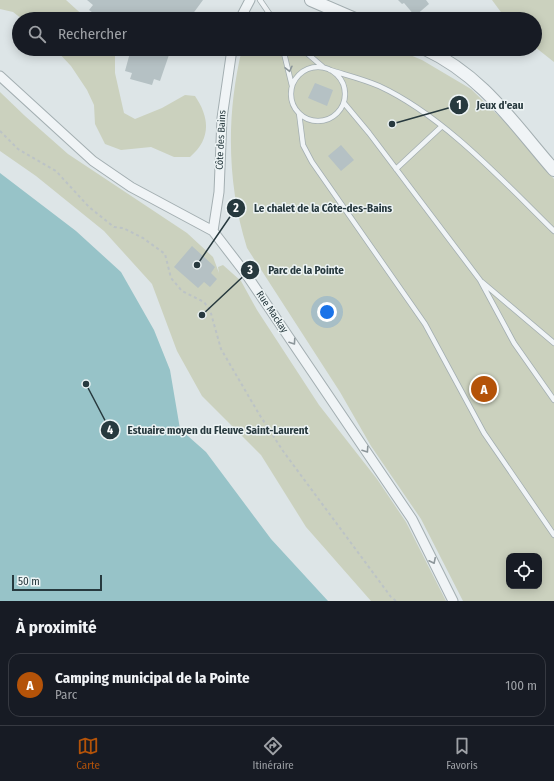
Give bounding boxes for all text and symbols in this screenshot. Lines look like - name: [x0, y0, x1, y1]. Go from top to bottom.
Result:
- search box: [12, 12, 542, 56]
- icon: search: [26, 23, 48, 45]
- text: Rechercher: [58, 25, 127, 43]
- one-way arrow: [285, 65, 293, 72]
- callout: Jeux d'eau: [449, 94, 532, 117]
- text: 1: [456, 98, 462, 112]
- text: Jeux d'eau: [476, 99, 524, 112]
- street label: Côte des Bains: [213, 110, 229, 170]
- callout: Le chalet de la Côte-des-Bains: [226, 196, 400, 219]
- text: 2: [232, 201, 239, 215]
- text: Le chalet de la Côte-des-Bains: [254, 202, 392, 215]
- callout: Parc de la Pointe: [240, 259, 351, 282]
- text: 3: [246, 263, 253, 277]
- text: Parc de la Pointe: [268, 264, 344, 277]
- street label: Rue Mackay: [254, 289, 291, 336]
- your location: [317, 302, 337, 322]
- one-way arrow: [288, 338, 295, 345]
- pin: A: [471, 374, 497, 404]
- callout: Estuaire moyen du Fleuve Saint-Laurent: [100, 419, 316, 442]
- text: 4: [107, 423, 113, 437]
- text: Estuaire moyen du Fleuve Saint-Laurent: [128, 424, 309, 437]
- one-way arrow: [361, 446, 369, 453]
- map controls: [506, 553, 542, 589]
- button: locate: [506, 553, 542, 589]
- one-way arrow: [428, 557, 436, 564]
- scale bar: [12, 573, 102, 592]
- text: 50 m: [18, 575, 40, 588]
- text: À proximité: [16, 617, 97, 638]
- text: Camping municipal de la Pointe: [55, 669, 250, 687]
- text: A: [26, 678, 34, 693]
- text: 100 m: [505, 678, 537, 693]
- text: Parc: [55, 687, 77, 702]
- tab: Carte: [76, 735, 100, 772]
- tab: Itinéraire: [253, 735, 294, 772]
- tab: Favoris: [446, 735, 478, 772]

